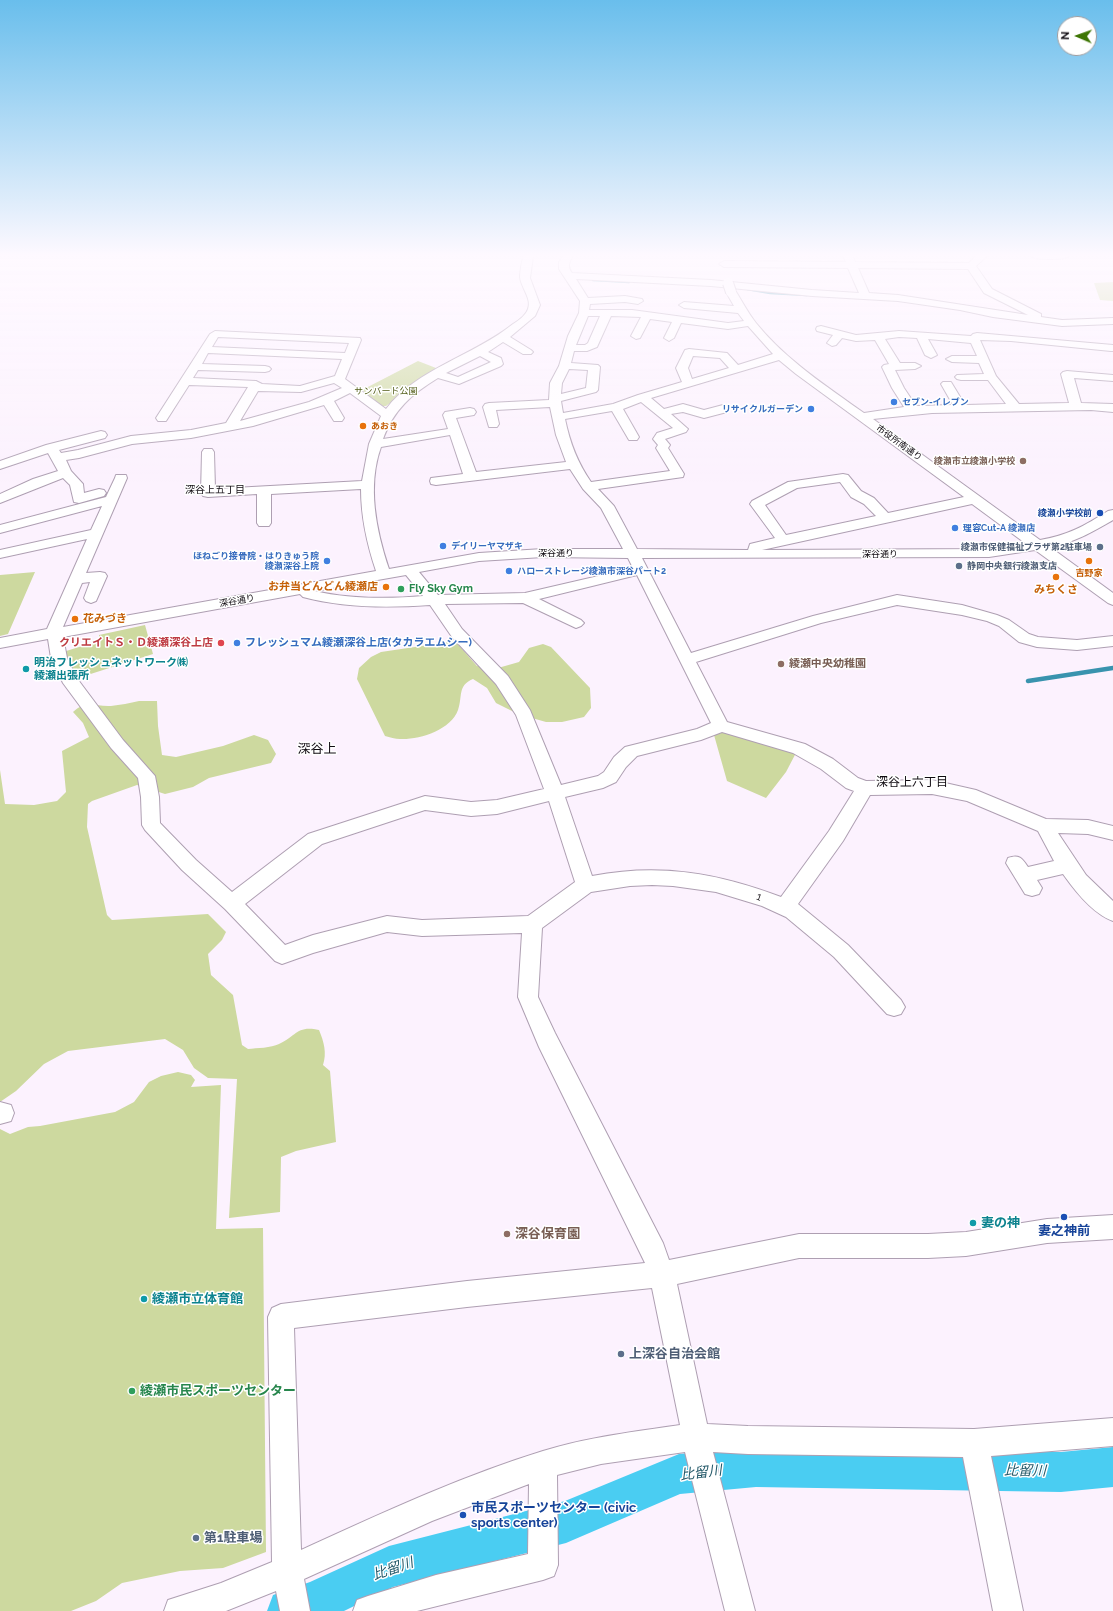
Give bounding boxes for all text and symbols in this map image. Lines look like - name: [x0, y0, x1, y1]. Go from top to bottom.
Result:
- north arrow: [1057, 16, 1097, 56]
- text: N: [1059, 31, 1072, 40]
- park label: サンバード公園: [355, 386, 417, 396]
- marker: セブン-イレブン: [889, 397, 899, 407]
- place label: セブン-イレブン: [902, 397, 969, 407]
- place label: リサイクルガーデン: [722, 404, 803, 414]
- marker: リサイクルガーデン: [806, 404, 816, 414]
- marker: あおき: [358, 421, 368, 431]
- place label: あおき: [371, 421, 398, 431]
- street label: 市役所南通り: [874, 423, 924, 463]
- place label: 綾瀬市立綾瀬小学校: [934, 456, 1015, 466]
- marker: 綾瀬市立綾瀬小学校: [1018, 456, 1028, 466]
- district label: 深谷上五丁目: [185, 484, 245, 496]
- place label: 綾瀬小学校前: [1038, 508, 1092, 518]
- marker: 綾瀬小学校前: [1095, 508, 1105, 518]
- marker: 理容Cut-A 綾瀬店: [950, 523, 960, 533]
- place label: 理容Cut-A 綾瀬店: [963, 523, 1035, 533]
- marker: デイリーヤマザキ: [438, 541, 448, 551]
- place label: デイリーヤマザキ: [451, 541, 523, 551]
- place label: 綾瀬市保健福祉プラザ第2駐車場: [961, 542, 1092, 552]
- marker: 綾瀬市保健福祉プラザ第2駐車場: [1095, 542, 1105, 552]
- street label: 深谷通り: [538, 548, 574, 558]
- street label: 深谷通り: [862, 549, 898, 559]
- place label: ほねごり接骨院・はりきゅう院 綾瀬深谷上院: [193, 551, 319, 572]
- marker: ほねごり接骨院・はりきゅう院 綾瀬深谷上院: [322, 556, 332, 566]
- marker: 吉野家: [1084, 556, 1094, 566]
- marker: 静岡中央銀行綾瀬支店: [954, 561, 964, 571]
- place label: 静岡中央銀行綾瀬支店: [967, 561, 1057, 571]
- marker: ハローストレージ綾瀬市深谷パート2: [504, 566, 514, 576]
- place label: ハローストレージ綾瀬市深谷パート2: [517, 566, 666, 576]
- place label: 吉野家: [1076, 568, 1102, 578]
- marker: みちくさ: [1051, 572, 1061, 582]
- place label: お弁当どんどん綾瀬店: [268, 580, 378, 594]
- marker: お弁当どんどん綾瀬店: [381, 582, 391, 592]
- place label: Fly Sky Gym: [409, 582, 473, 596]
- place label: みちくさ: [1034, 583, 1078, 597]
- marker: Fly Sky Gym: [396, 584, 406, 594]
- street label: 深谷通り: [218, 593, 256, 609]
- place label: 花みづき: [83, 612, 127, 626]
- marker: 花みづき: [70, 614, 80, 624]
- place label: クリエイトＳ・Ｄ綾瀬深谷上店: [59, 636, 213, 650]
- place label: フレッシュマム綾瀬深谷上店(タカラエムシー): [245, 636, 472, 650]
- marker: クリエイトＳ・Ｄ綾瀬深谷上店: [216, 638, 226, 648]
- marker: フレッシュマム綾瀬深谷上店(タカラエムシー): [232, 638, 242, 648]
- place label: 明治フレッシュネットワーク㈱ 綾瀬出張所: [34, 656, 188, 682]
- place label: 綾瀬中央幼稚園: [789, 657, 866, 671]
- marker: 綾瀬中央幼稚園: [776, 659, 786, 669]
- marker: 明治フレッシュネットワーク㈱ 綾瀬出張所: [21, 664, 31, 674]
- district label: 深谷上: [298, 741, 336, 757]
- district label: 深谷上六丁目: [876, 775, 948, 789]
- street label: 1: [755, 890, 763, 904]
- marker: 妻之神前: [1059, 1212, 1069, 1222]
- place label: 妻の神: [981, 1215, 1020, 1231]
- marker: 妻の神: [968, 1218, 978, 1228]
- place label: 妻之神前: [1038, 1223, 1090, 1239]
- place label: 深谷保育園: [515, 1226, 580, 1242]
- marker: 深谷保育園: [502, 1229, 512, 1239]
- place label: 綾瀬市立体育館: [152, 1291, 243, 1307]
- marker: 綾瀬市立体育館: [139, 1294, 149, 1304]
- place label: 上深谷自治会館: [629, 1346, 720, 1362]
- marker: 上深谷自治会館: [616, 1349, 626, 1359]
- place label: 綾瀬市民スポーツセンター: [140, 1383, 296, 1399]
- marker: 綾瀬市民スポーツセンター: [127, 1386, 137, 1396]
- water label: 比留川: [679, 1462, 723, 1484]
- water label: 比留川: [1004, 1462, 1046, 1480]
- place label: 市民スポーツセンター (civic sports center): [471, 1500, 636, 1531]
- marker: 市民スポーツセンター (civic sports center): [458, 1510, 468, 1520]
- place label: 第1駐車場: [204, 1530, 262, 1546]
- marker: 第1駐車場: [191, 1533, 201, 1543]
- water label: 比留川: [370, 1554, 416, 1584]

